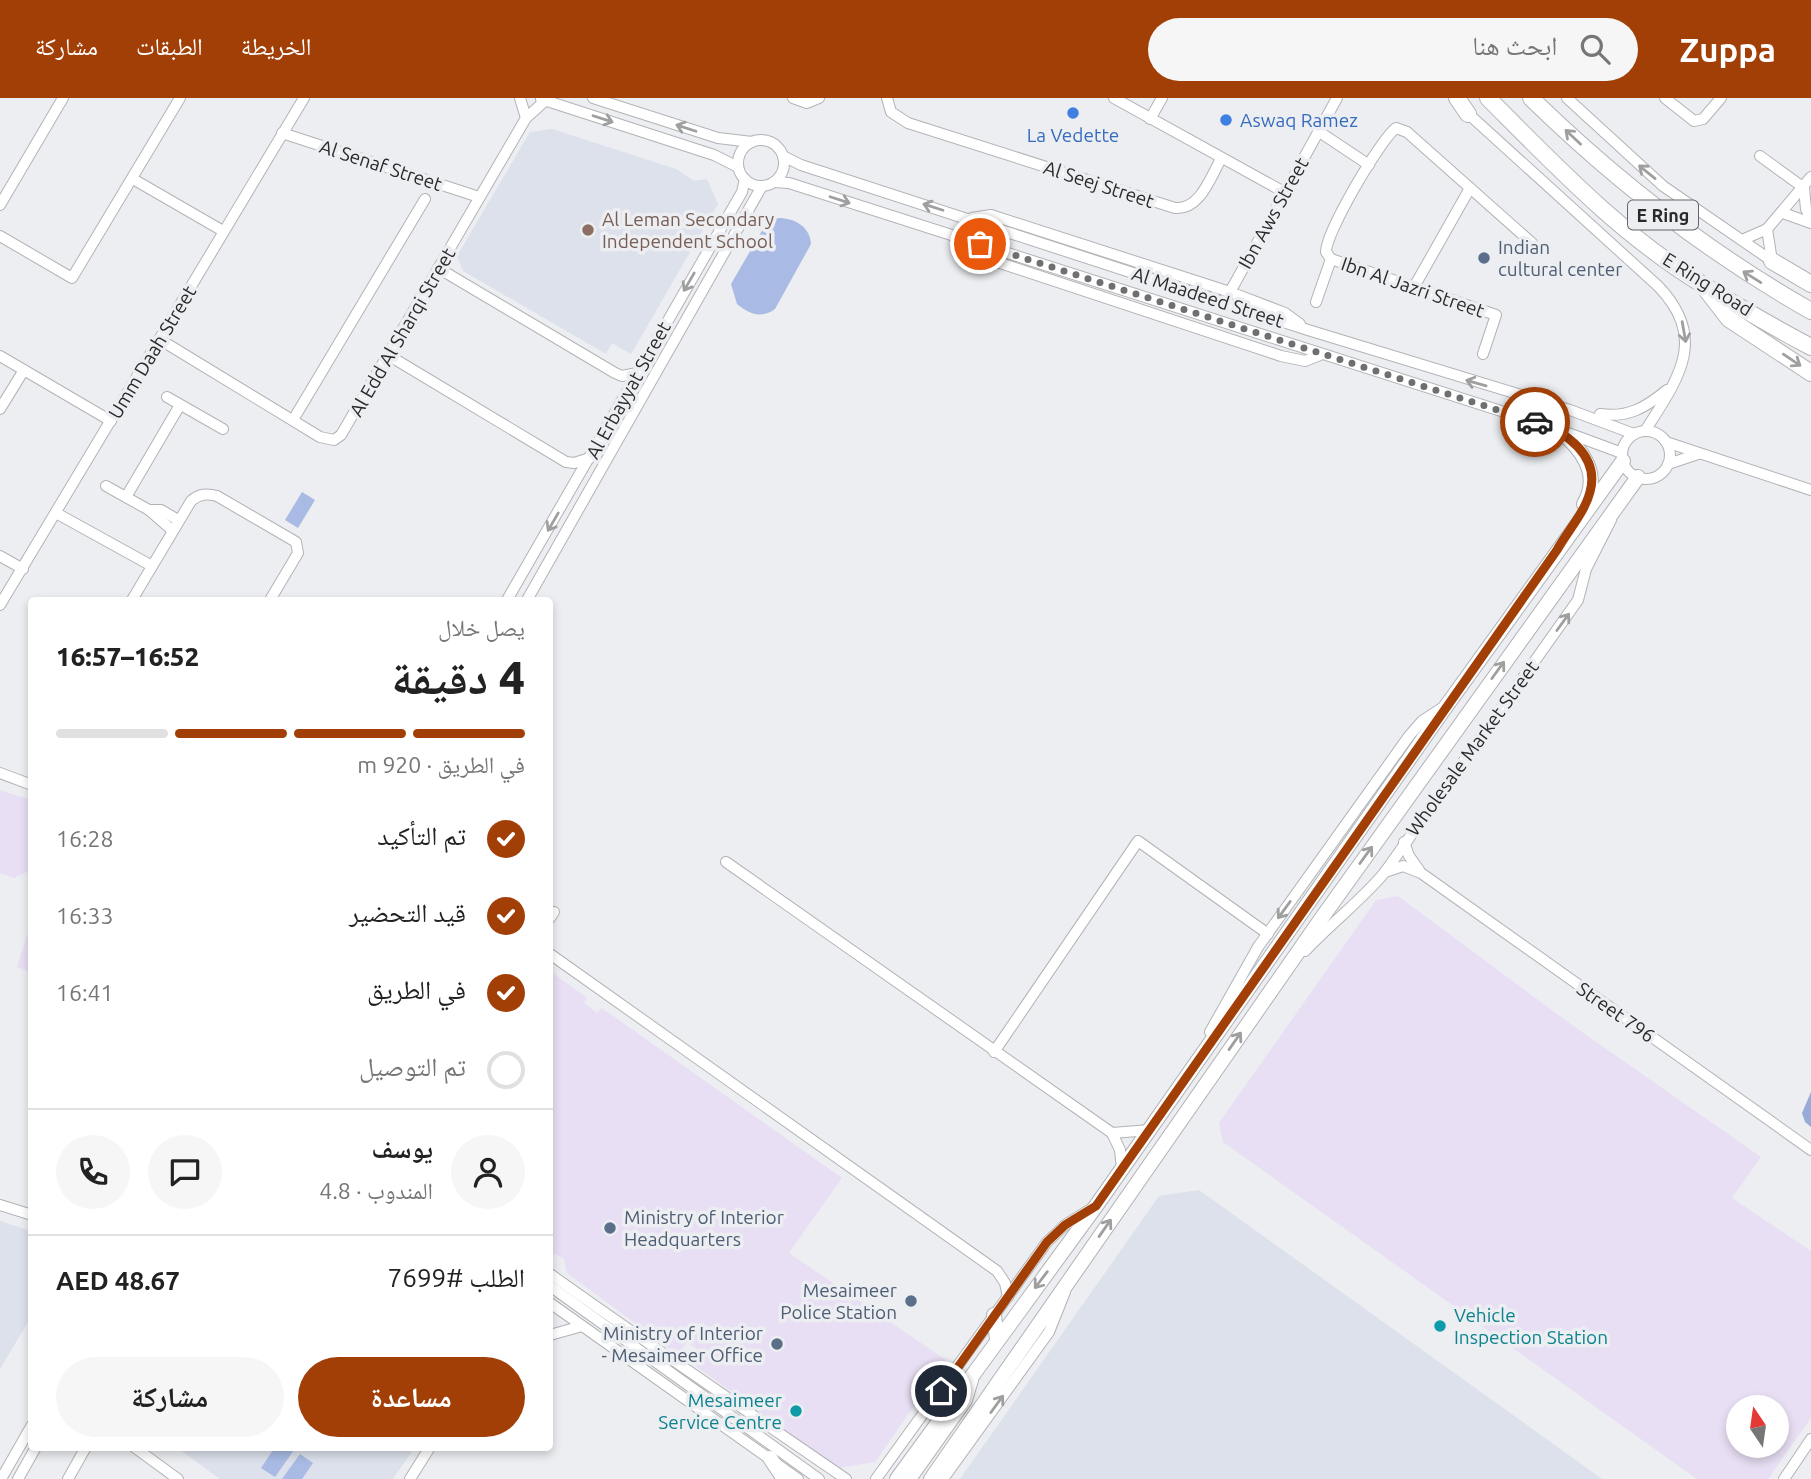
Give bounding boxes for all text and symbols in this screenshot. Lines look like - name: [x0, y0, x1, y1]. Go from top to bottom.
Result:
- search box: [1148, 18, 1638, 81]
- icon: search: [1576, 30, 1614, 68]
- text: ابحث هنا: [1472, 31, 1558, 60]
- text: Zuppa: [1680, 31, 1776, 68]
- text: مشاركة: [35, 33, 98, 60]
- text: الطبقات: [136, 33, 203, 60]
- text: الخريطة: [241, 33, 311, 60]
- marker: La Vedette: [1065, 105, 1081, 121]
- place label: Aswaq Ramez: [1240, 109, 1358, 131]
- marker: Aswaq Ramez: [1218, 112, 1234, 128]
- one-way arrow: [592, 114, 614, 126]
- one-way arrow: [675, 120, 697, 133]
- place label: La Vedette: [1027, 124, 1119, 146]
- one-way arrow: [1565, 129, 1582, 146]
- street label: Al Senaf Street: [317, 135, 445, 195]
- street label: Ibn Aws Street: [1233, 153, 1313, 272]
- street label: Al Seej Street: [1041, 156, 1157, 212]
- one-way arrow: [1638, 165, 1656, 180]
- one-way arrow: [828, 194, 850, 207]
- one-way arrow: [923, 200, 945, 212]
- road number: E Ring: [1628, 201, 1698, 230]
- place label: Al Leman Secondary Independent School: [602, 208, 774, 252]
- pin: [950, 214, 1010, 274]
- marker: Al Leman Secondary Independent School: [580, 222, 596, 238]
- icon: bag: [961, 225, 999, 263]
- place label: Indian cultural center: [1498, 236, 1623, 280]
- street label: Al Edd Al Sharqi Street: [345, 243, 460, 420]
- street label: E Ring Road: [1659, 248, 1757, 320]
- marker: Indian cultural center: [1476, 250, 1492, 266]
- street label: Ibn Al Jazri Street: [1339, 252, 1488, 322]
- street label: Al Maadeed Street: [1129, 262, 1287, 332]
- one-way arrow: [1743, 269, 1762, 284]
- one-way arrow: [682, 271, 696, 291]
- street label: Umm Daah Street: [104, 281, 201, 423]
- street label: Al Erbayyat Street: [581, 317, 675, 463]
- one-way arrow: [1678, 320, 1691, 343]
- one-way arrow: [1781, 354, 1801, 368]
- one-way arrow: [1465, 375, 1487, 388]
- courier: [1500, 387, 1570, 457]
- icon: car: [1516, 403, 1554, 441]
- one-way arrow: [545, 512, 559, 532]
- one-way arrow: [1555, 613, 1570, 632]
- text: يصل خلال: [438, 615, 525, 640]
- text: 16:52–16:57: [56, 642, 199, 671]
- text: 4 دقيقة: [391, 651, 525, 703]
- street label: Wholesale Market Street: [1401, 656, 1543, 840]
- one-way arrow: [1491, 661, 1505, 680]
- text: في الطريق · 920 m: [357, 752, 525, 777]
- icon: check: [487, 820, 525, 858]
- text: تم التأكيد: [377, 821, 466, 850]
- text: 16:28: [56, 826, 114, 851]
- one-way arrow: [1359, 846, 1373, 865]
- icon: check: [487, 897, 525, 935]
- text: قيد التحضير: [349, 898, 466, 927]
- one-way arrow: [1277, 900, 1291, 919]
- text: 16:33: [56, 903, 114, 928]
- icon: check: [487, 974, 525, 1012]
- text: في الطريق: [367, 975, 466, 1004]
- street label: Street 796: [1573, 977, 1659, 1047]
- text: 16:41: [56, 980, 114, 1005]
- one-way arrow: [1228, 1032, 1242, 1051]
- text: تم التوصيل: [359, 1052, 466, 1081]
- text: يوسف: [372, 1134, 433, 1163]
- button: phone: [56, 1135, 130, 1209]
- button: chat: [148, 1135, 222, 1209]
- button: person: [451, 1135, 525, 1209]
- text: المندوب · 4.8: [319, 1178, 433, 1203]
- place label: Ministry of Interior Headquarters: [624, 1206, 784, 1250]
- one-way arrow: [1098, 1219, 1112, 1238]
- marker: Ministry of Interior Headquarters: [602, 1220, 618, 1236]
- text: الطلب #7699: [388, 1263, 525, 1292]
- text: AED 48.67: [56, 1266, 180, 1295]
- one-way arrow: [1034, 1271, 1049, 1290]
- place label: Mesaimeer Police Station: [780, 1279, 897, 1323]
- marker: Mesaimeer Police Station: [903, 1293, 919, 1309]
- place label: Vehicle Inspection Station: [1454, 1304, 1608, 1348]
- marker: Vehicle Inspection Station: [1432, 1318, 1448, 1334]
- place label: Ministry of Interior - Mesaimeer Office: [601, 1322, 763, 1366]
- marker: Ministry of Interior - Mesaimeer Office: [769, 1336, 785, 1352]
- button: مشاركة: [56, 1357, 284, 1437]
- button: مساعدة: [298, 1357, 525, 1437]
- pin: [911, 1361, 971, 1421]
- icon: home: [922, 1372, 960, 1410]
- place label: Mesaimeer Service Centre: [658, 1389, 782, 1433]
- one-way arrow: [990, 1395, 1005, 1413]
- north arrow: [1726, 1395, 1788, 1458]
- map controls: [1726, 1395, 1789, 1458]
- marker: Mesaimeer Service Centre: [788, 1403, 804, 1419]

